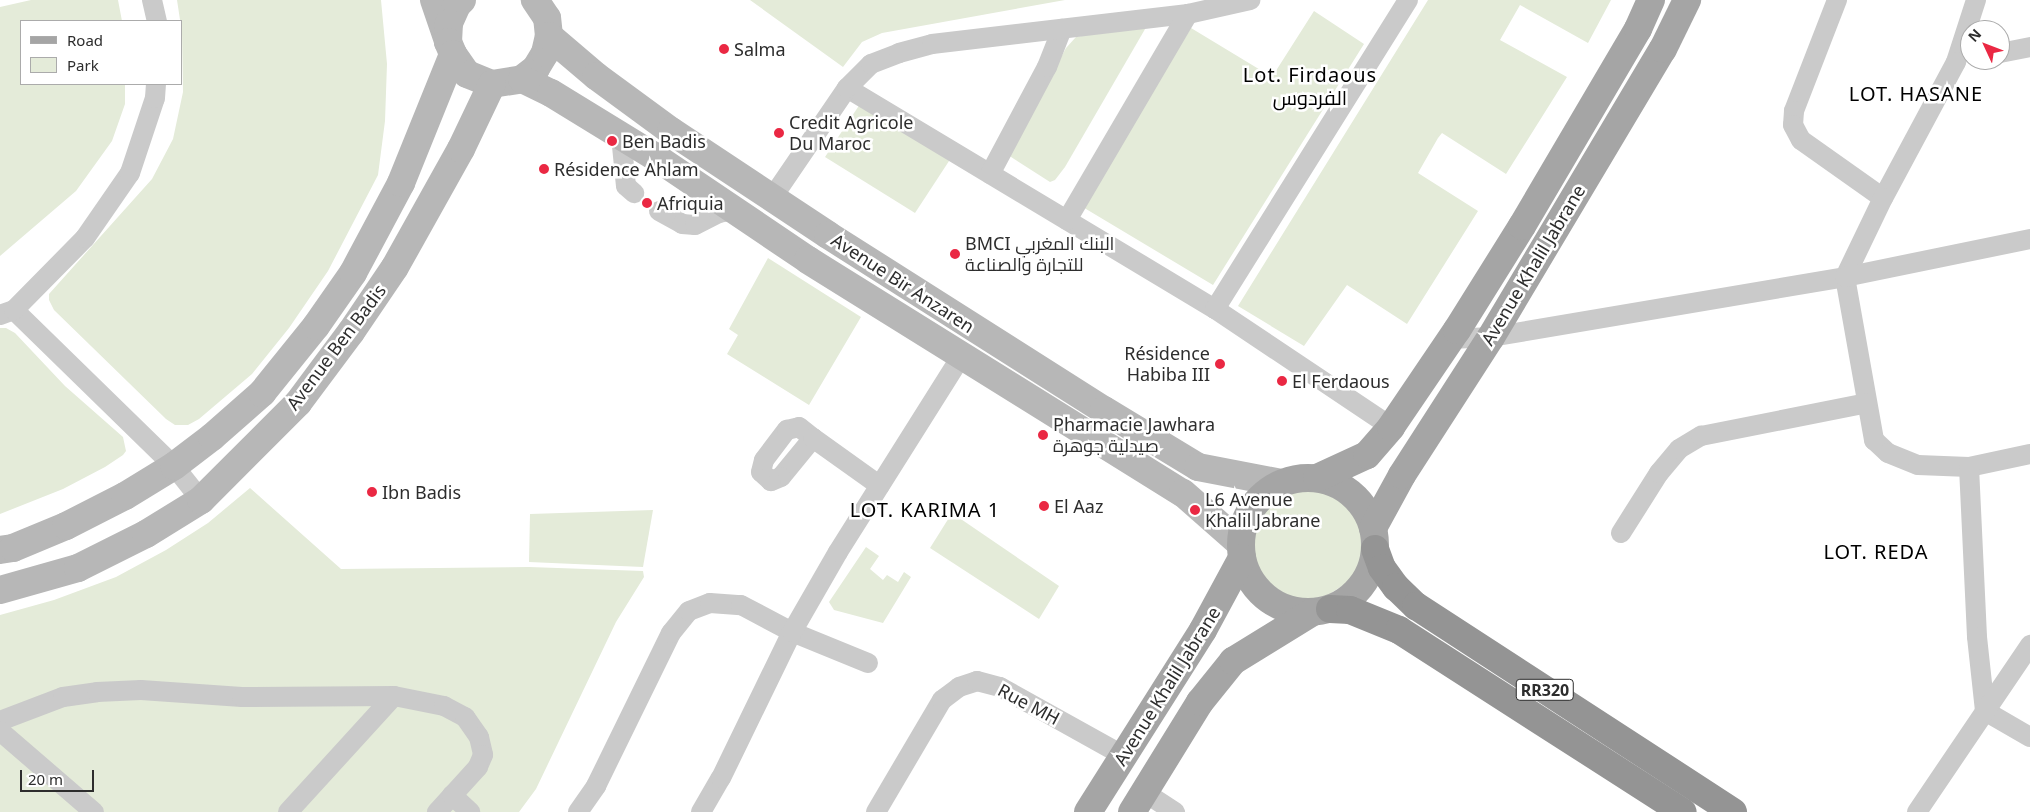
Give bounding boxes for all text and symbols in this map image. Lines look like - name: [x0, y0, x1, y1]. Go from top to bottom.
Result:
- legend: [20, 20, 182, 85]
- north arrow: [1960, 20, 2010, 70]
- text: N: [1964, 24, 1985, 46]
- text: Road: [67, 30, 103, 50]
- place label: Salma: [734, 38, 786, 60]
- marker: Salma: [718, 43, 730, 55]
- text: Park: [67, 55, 99, 75]
- district label: Lot. Firdaous الفردوس: [1241, 62, 1379, 109]
- district label: LOT. HASANE: [1847, 81, 1985, 105]
- place label: Credit Agricole Du Maroc: [789, 112, 913, 154]
- marker: Credit Agricole Du Maroc: [773, 127, 785, 139]
- place label: Ben Badis: [622, 130, 706, 152]
- marker: Ben Badis: [606, 135, 618, 147]
- place label: Résidence Ahlam: [554, 158, 699, 180]
- marker: Résidence Ahlam: [538, 163, 550, 175]
- street label: Avenue Khalil Jabrane: [1477, 181, 1589, 349]
- place label: Afriquia: [657, 192, 724, 214]
- marker: Afriquia: [641, 197, 653, 209]
- street label: Avenue Bir Anzaren: [828, 229, 978, 337]
- place label: BMCI البنك المغربي للتجارة والصناعة: [965, 233, 1114, 276]
- marker: BMCI البنك المغربي للتجارة والصناعة: [949, 248, 961, 260]
- street label: Avenue Ben Badis: [282, 280, 390, 414]
- place label: Résidence Habiba III: [1124, 343, 1210, 386]
- marker: Résidence Habiba III: [1214, 358, 1226, 370]
- place label: El Ferdaous: [1292, 370, 1390, 392]
- marker: El Ferdaous: [1276, 375, 1288, 387]
- place label: Pharmacie Jawhara صيدلية جوهرة: [1053, 414, 1215, 456]
- marker: Pharmacie Jawhara صيدلية جوهرة: [1037, 429, 1049, 441]
- place label: Ibn Badis: [382, 481, 461, 503]
- marker: Ibn Badis: [366, 486, 378, 498]
- place label: L6 Avenue Khalil Jabrane: [1205, 489, 1321, 532]
- place label: El Aaz: [1054, 495, 1103, 517]
- district label: LOT. KARIMA 1: [848, 497, 1002, 521]
- marker: El Aaz: [1038, 500, 1050, 512]
- marker: L6 Avenue Khalil Jabrane: [1189, 504, 1201, 516]
- district label: LOT. REDA: [1822, 539, 1930, 563]
- street label: Avenue Khalil Jabrane: [1109, 603, 1225, 769]
- road number: RR320: [1515, 676, 1575, 704]
- street label: Rue MH: [994, 679, 1064, 729]
- scale bar: [22, 760, 96, 792]
- text: 20 m: [28, 769, 63, 789]

